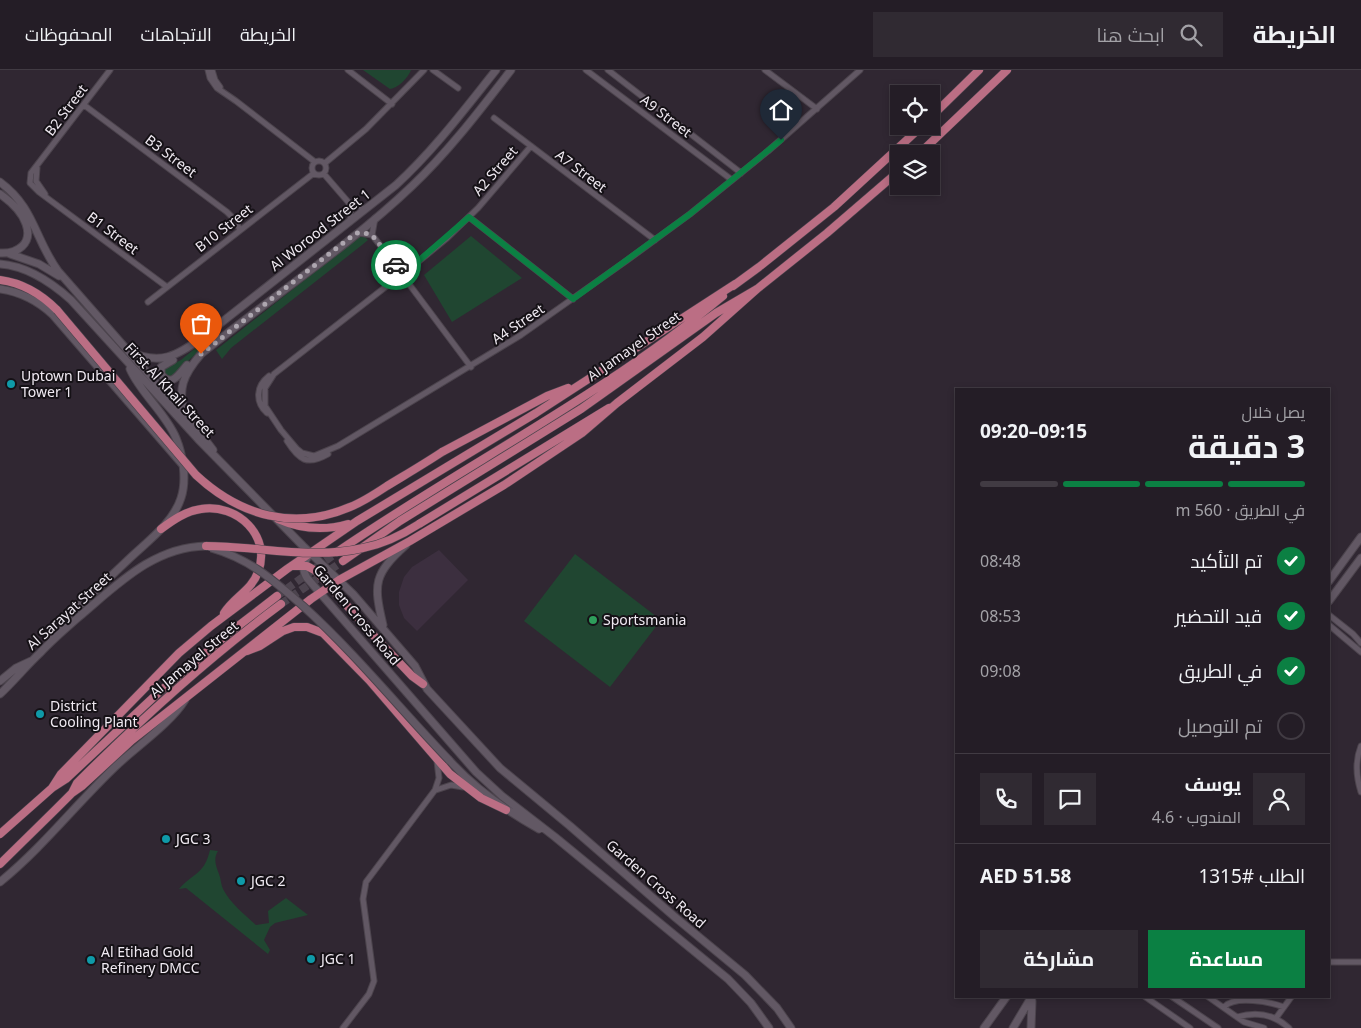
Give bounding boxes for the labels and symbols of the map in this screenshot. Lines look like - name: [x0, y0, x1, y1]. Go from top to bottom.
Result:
- street label: B2 Street: [40, 80, 91, 139]
- pin: [760, 89, 802, 140]
- street label: A9 Street: [637, 90, 696, 141]
- street label: B3 Street: [142, 130, 201, 181]
- street label: A2 Street: [468, 142, 521, 199]
- street label: A7 Street: [552, 145, 611, 196]
- street label: Al Worood Street 1: [265, 184, 374, 275]
- street label: B10 Street: [191, 199, 256, 256]
- street label: B1 Street: [84, 207, 143, 258]
- courier: [371, 240, 421, 290]
- street label: A4 Street: [488, 299, 548, 348]
- pin: [180, 303, 222, 354]
- street label: Al Jamayel Street: [583, 306, 684, 385]
- street label: First Al Khail Street: [121, 338, 219, 441]
- place label: Uptown Dubai Tower 1: [21, 366, 115, 401]
- marker: Uptown Dubai Tower 1: [5, 378, 17, 390]
- street label: Garden Cross Road: [310, 560, 405, 669]
- street label: Al Sarayat Street: [22, 567, 115, 654]
- place label: Sportsmania: [603, 610, 686, 629]
- marker: Sportsmania: [587, 614, 599, 626]
- street label: Al Jamayel Street: [145, 616, 242, 701]
- place label: District Cooling Plant: [50, 696, 138, 731]
- marker: District Cooling Plant: [34, 708, 46, 720]
- place label: JGC 3: [174, 829, 211, 848]
- marker: JGC 3: [160, 833, 172, 845]
- street label: Garden Cross Road: [603, 835, 710, 932]
- place label: JGC 2: [249, 871, 286, 890]
- marker: JGC 2: [235, 875, 247, 887]
- place label: Al Etihad Gold Refinery DMCC: [101, 942, 200, 977]
- place label: JGC 1: [319, 949, 356, 968]
- marker: JGC 1: [305, 953, 317, 965]
- marker: Al Etihad Gold Refinery DMCC: [85, 954, 97, 966]

